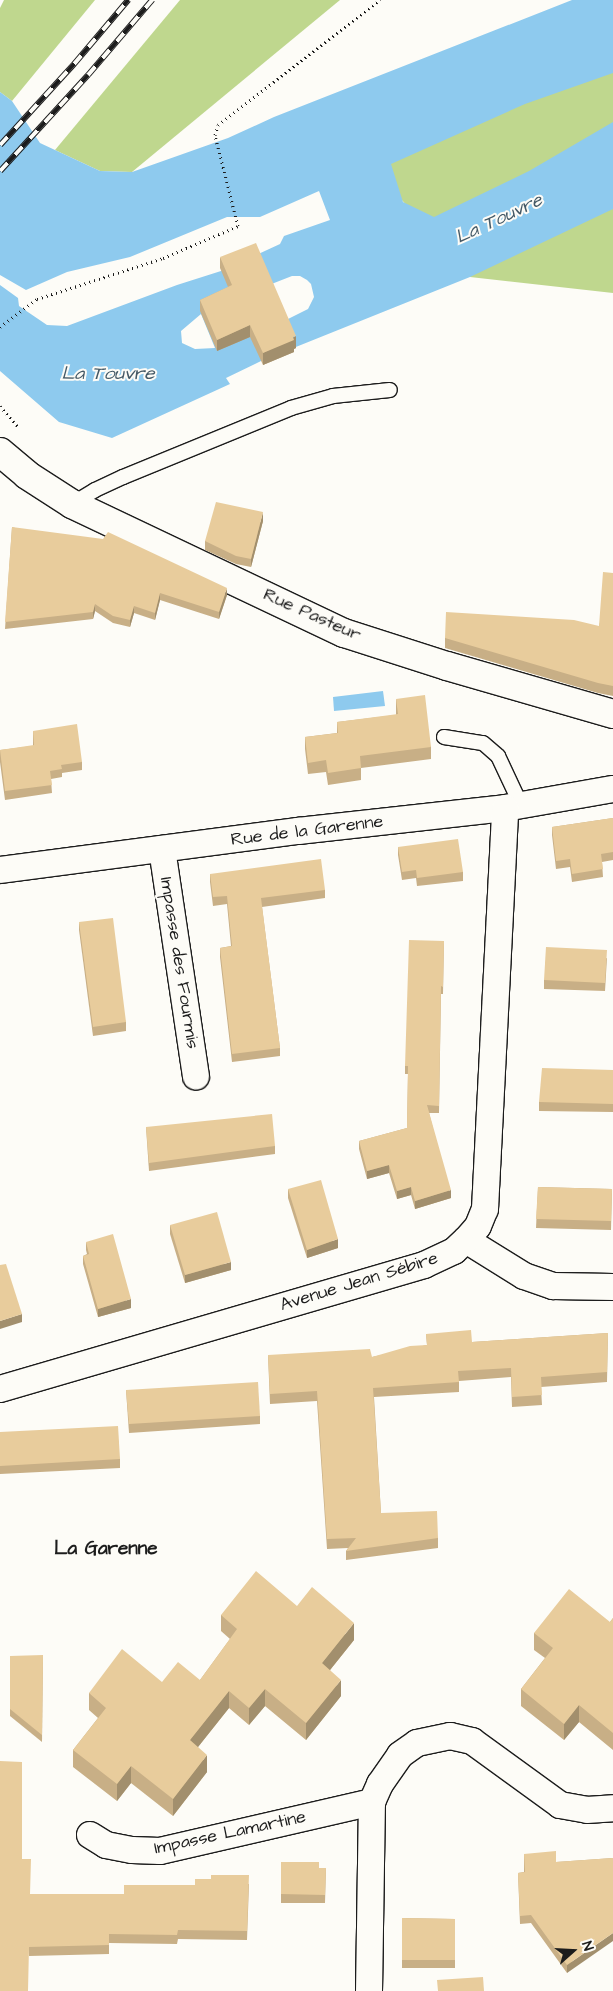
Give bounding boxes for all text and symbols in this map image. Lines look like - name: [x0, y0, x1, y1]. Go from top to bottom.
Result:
- water label: La Touvre: [452, 189, 546, 249]
- water label: La Touvre: [61, 363, 155, 385]
- street label: Rue Pasteur: [260, 584, 364, 646]
- street label: Rue de la Garenne: [230, 811, 384, 851]
- street label: Impasse des Fourmis: [155, 876, 203, 1050]
- street label: Avenue Jean Sébire: [277, 1248, 441, 1316]
- district label: La Garenne: [54, 1538, 158, 1560]
- street label: Impasse Lamartine: [152, 1806, 308, 1860]
- north arrow: [548, 1926, 598, 1976]
- text: N: [576, 1939, 598, 1954]

